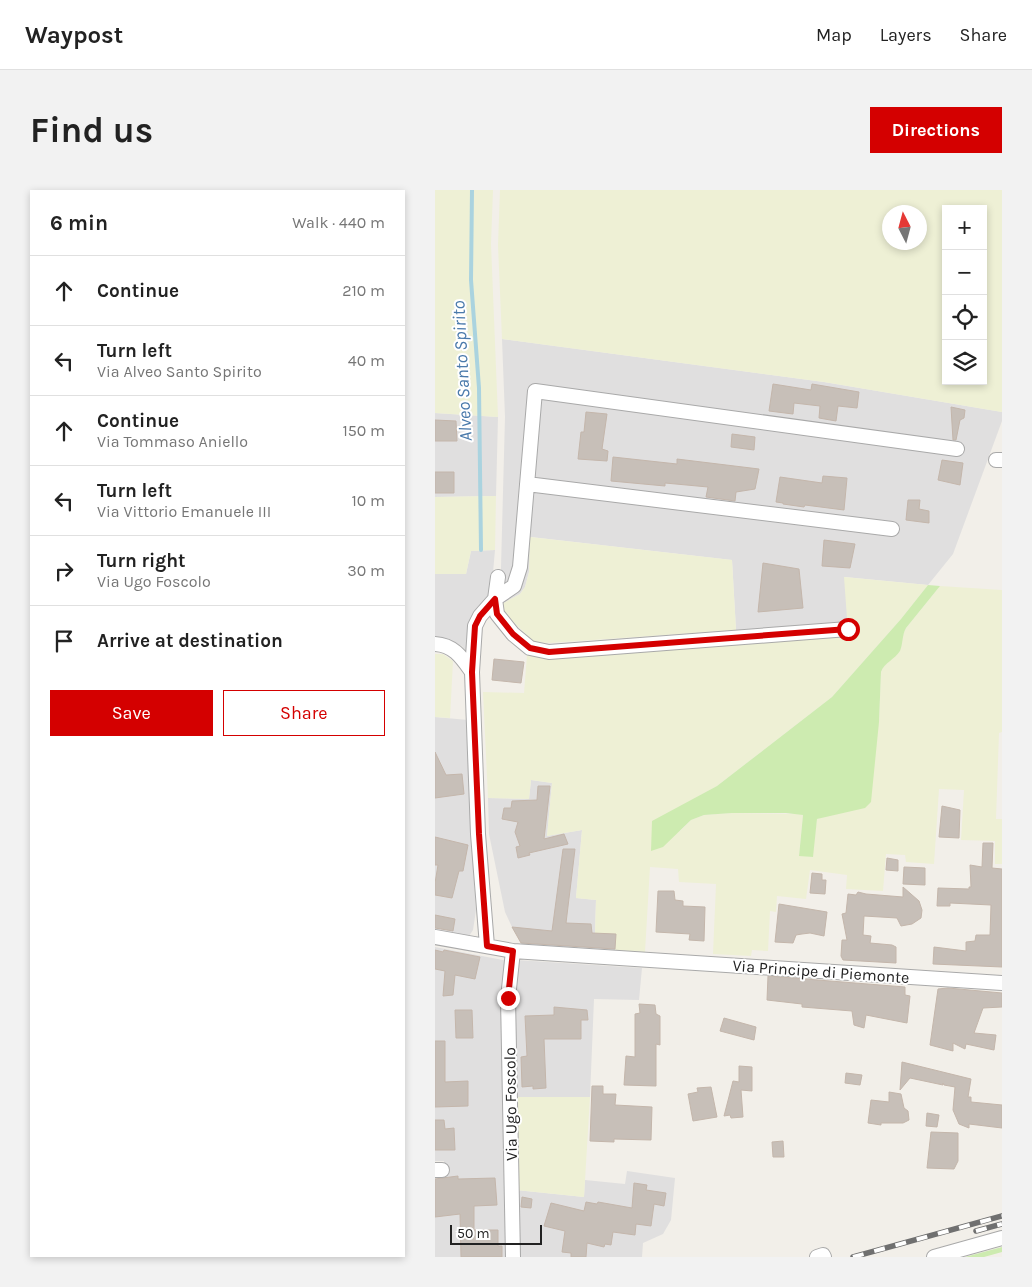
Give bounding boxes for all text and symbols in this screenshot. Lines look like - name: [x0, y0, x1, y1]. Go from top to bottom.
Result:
- text: Waypost: [25, 21, 123, 49]
- text: Map: [816, 24, 852, 46]
- text: Layers: [880, 24, 932, 46]
- text: Share: [960, 24, 1007, 46]
- button: Directions: [870, 107, 1002, 153]
- text: Find us: [30, 110, 153, 151]
- north arrow: [882, 205, 927, 250]
- map controls: [942, 205, 987, 385]
- button: +: [942, 205, 987, 250]
- text: 6 min: [50, 211, 108, 235]
- text: Walk · 440 m: [292, 213, 385, 232]
- button: −: [942, 250, 987, 295]
- icon: ahead: [50, 277, 78, 305]
- text: Continue: [97, 280, 179, 302]
- text: 210 m: [342, 281, 385, 300]
- button: locate: [942, 295, 987, 340]
- water label: Alveo Santo Spirito: [447, 300, 477, 442]
- text: Turn left: [97, 340, 172, 362]
- button: layers: [942, 340, 987, 385]
- icon: left: [50, 347, 78, 375]
- text: 40 m: [348, 351, 385, 370]
- text: Via Alveo Santo Spirito: [97, 362, 262, 381]
- text: Continue: [97, 410, 179, 432]
- icon: ahead: [50, 417, 78, 445]
- text: 150 m: [342, 421, 385, 440]
- text: Via Tommaso Aniello: [97, 432, 248, 451]
- text: Turn left: [97, 480, 172, 502]
- icon: left: [50, 487, 78, 515]
- text: 10 m: [351, 491, 385, 510]
- text: Via Vittorio Emanuele III: [97, 502, 271, 521]
- text: Turn right: [97, 550, 186, 572]
- icon: right: [50, 557, 78, 585]
- text: 30 m: [347, 561, 385, 580]
- text: Via Ugo Foscolo: [97, 572, 211, 591]
- route start: [837, 618, 860, 641]
- icon: arrive: [50, 627, 78, 655]
- text: Arrive at destination: [97, 630, 283, 652]
- button: Save: [50, 690, 213, 736]
- button: Share: [223, 690, 385, 736]
- street label: Via Principe di Piemonte: [732, 956, 910, 987]
- route end: [497, 987, 520, 1010]
- street label: Via Ugo Foscolo: [500, 1047, 521, 1161]
- scale bar: [450, 1222, 543, 1245]
- text: 50 m: [457, 1225, 490, 1242]

